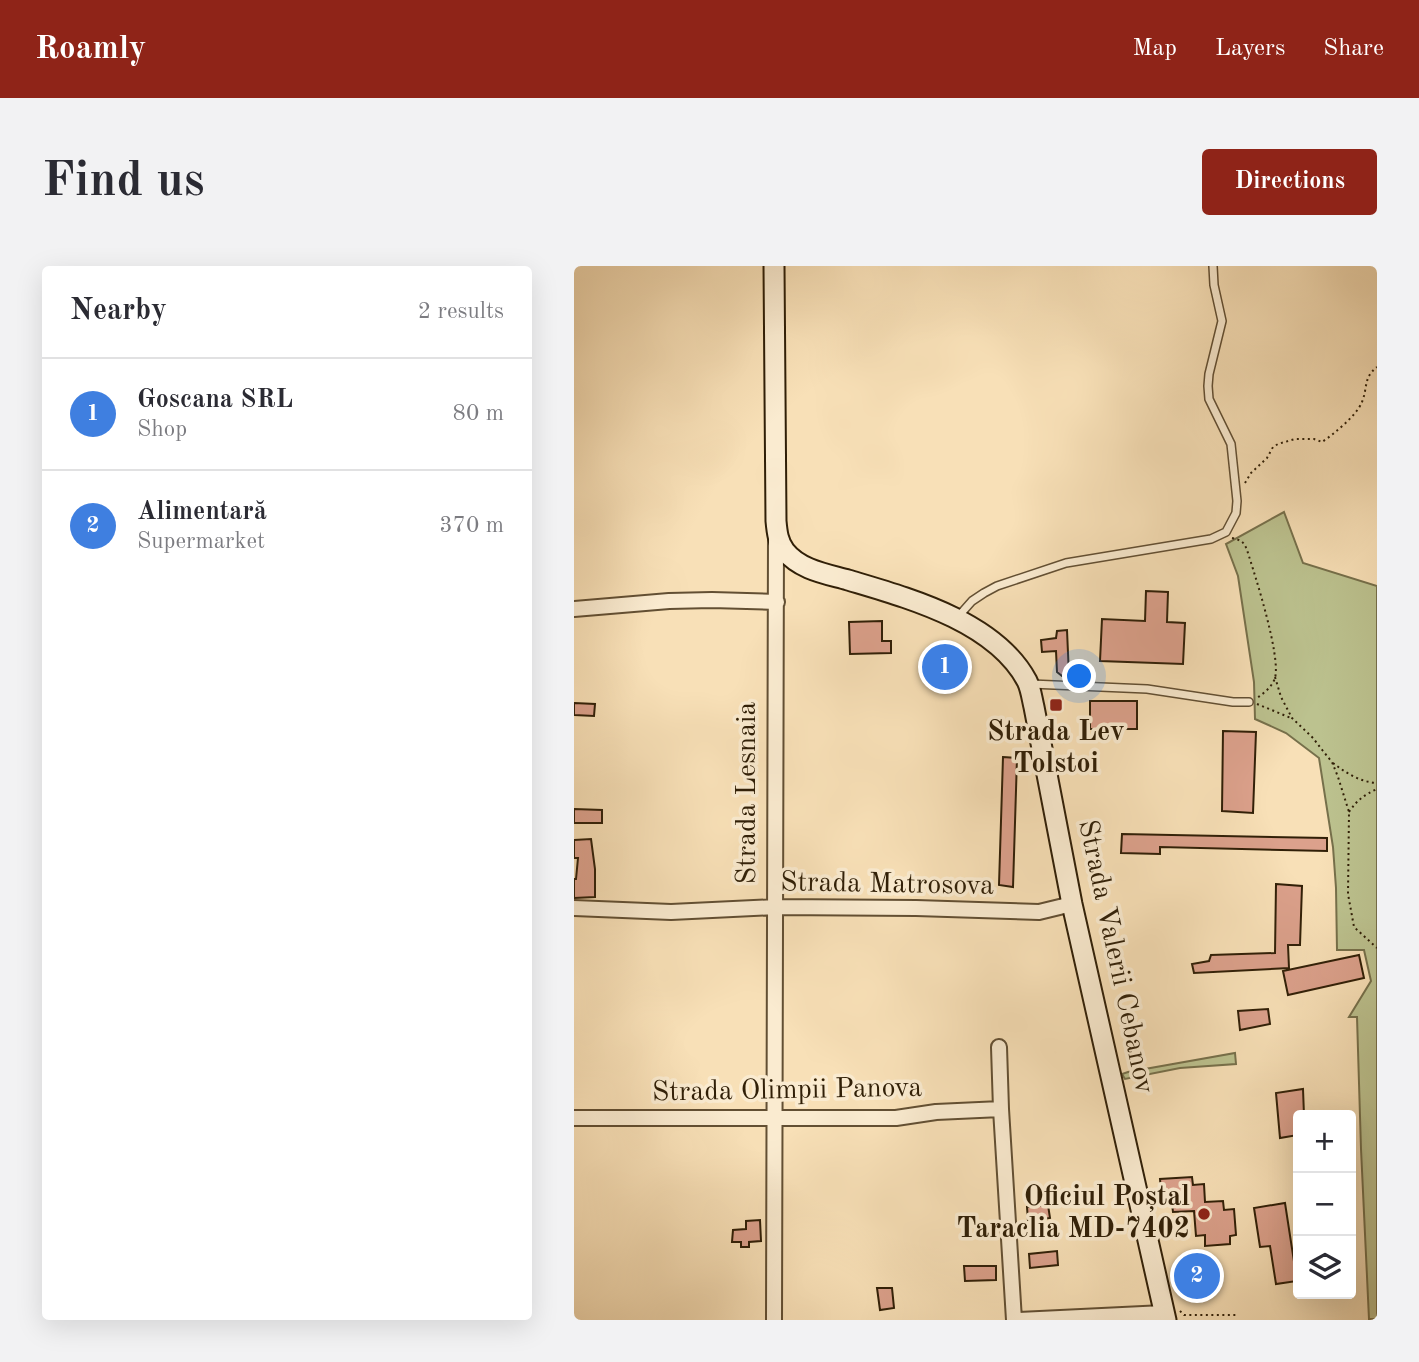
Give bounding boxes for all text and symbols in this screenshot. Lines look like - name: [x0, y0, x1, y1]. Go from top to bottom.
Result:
- text: Roamly: [35, 33, 146, 66]
- text: Map: [1133, 37, 1177, 61]
- text: Layers: [1215, 37, 1285, 61]
- text: Share: [1323, 37, 1384, 61]
- button: Directions: [1202, 149, 1377, 215]
- text: Find us: [42, 158, 205, 207]
- text: Nearby: [70, 296, 167, 326]
- text: 2 results: [418, 300, 504, 323]
- text: Goscana SRL: [137, 387, 293, 413]
- text: 1: [86, 402, 100, 425]
- text: 80 m: [453, 402, 504, 425]
- text: Shop: [137, 418, 187, 441]
- text: Alimentară: [137, 499, 267, 525]
- text: 2: [86, 514, 100, 537]
- text: 370 m: [439, 514, 504, 537]
- text: Supermarket: [137, 530, 265, 553]
- pin: 1: [922, 641, 968, 693]
- your location: [1062, 659, 1096, 693]
- marker: Strada Lev Tolstoi: [1048, 697, 1064, 713]
- street label: Strada Lesnaia: [734, 701, 762, 884]
- place label: Strada Lev Tolstoi: [987, 719, 1125, 779]
- street label: Strada Valerii Cebanov: [1072, 817, 1158, 1097]
- street label: Strada Matrosova: [780, 869, 994, 901]
- street label: Strada Olimpii Panova: [652, 1075, 923, 1107]
- map controls: [1293, 1110, 1356, 1299]
- button: +: [1293, 1110, 1356, 1173]
- button: −: [1293, 1173, 1356, 1236]
- place label: Oficiul Poștal Taraclia MD-7402: [956, 1184, 1190, 1244]
- marker: Oficiul Poștal Taraclia MD-7402: [1196, 1206, 1212, 1222]
- button: layers: [1293, 1236, 1356, 1299]
- pin: 2: [1174, 1250, 1220, 1302]

